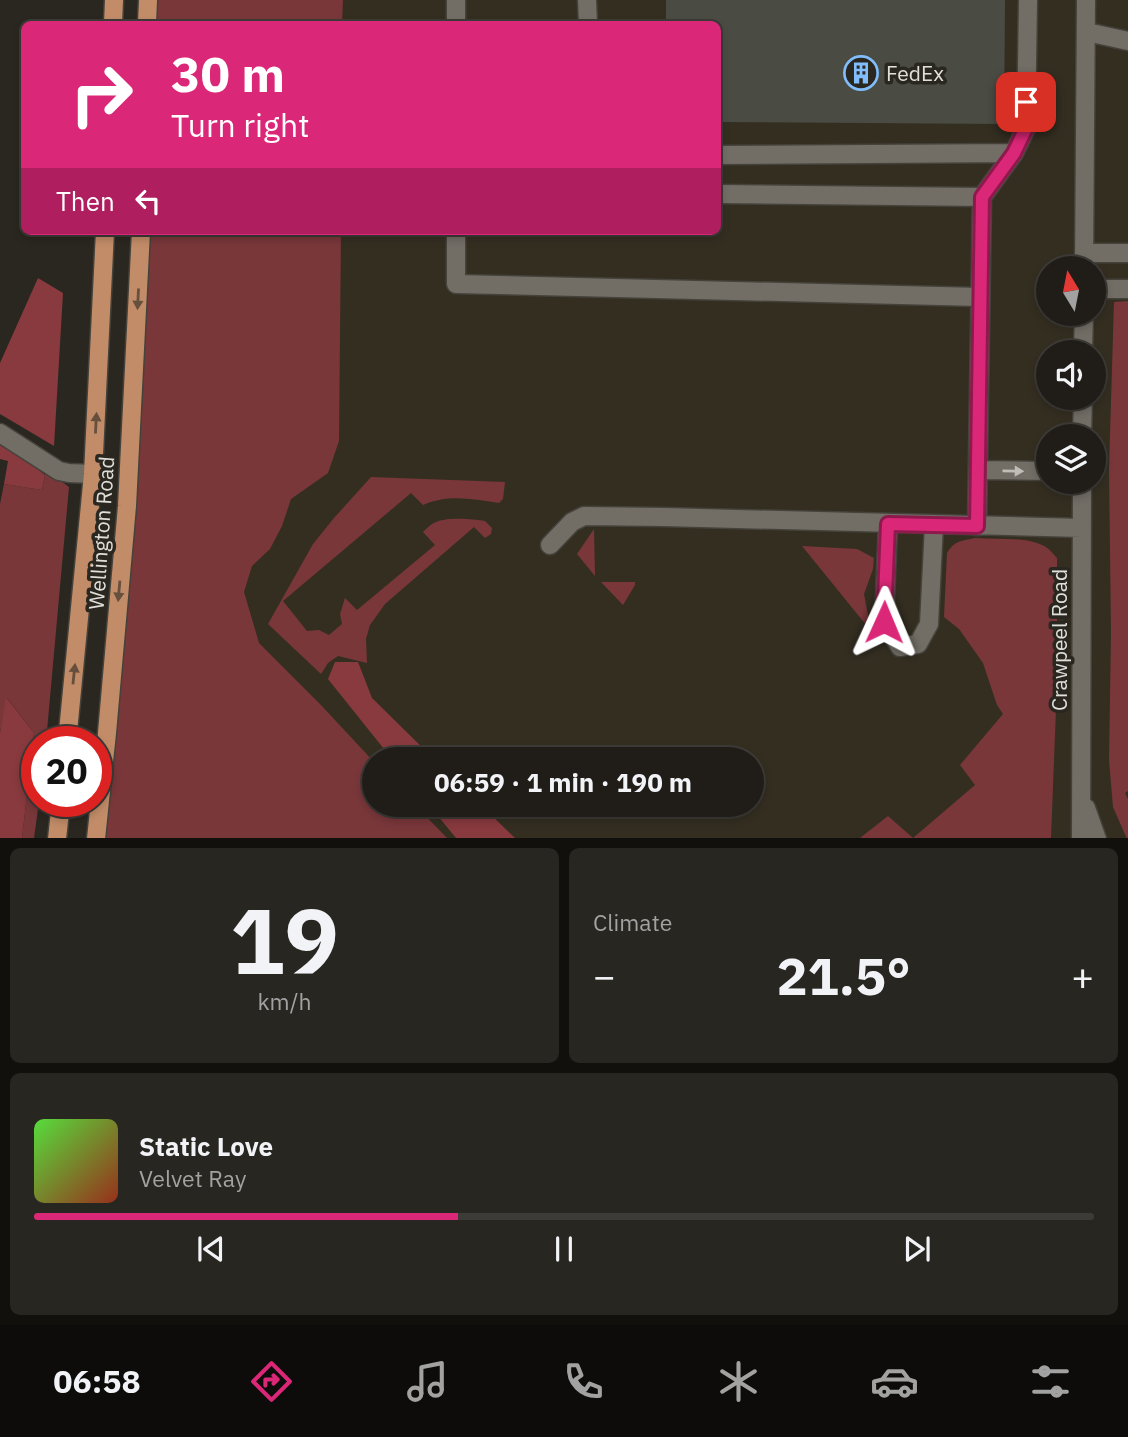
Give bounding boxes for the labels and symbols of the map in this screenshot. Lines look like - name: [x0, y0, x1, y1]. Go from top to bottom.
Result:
- building icon: FedEx: [842, 54, 880, 92]
- place label: FedEx: [886, 59, 944, 87]
- pin: [996, 72, 1056, 132]
- north arrow: [1036, 256, 1106, 326]
- one-way arrow: [132, 288, 143, 310]
- one-way arrow: [90, 412, 101, 434]
- street label: Wellington Road: [82, 455, 120, 611]
- one-way arrow: [1002, 465, 1024, 476]
- street label: Crawpeel Road: [1045, 569, 1073, 711]
- one-way arrow: [113, 580, 124, 602]
- position arrow: [847, 585, 921, 659]
- one-way arrow: [69, 663, 80, 685]
- speed limit sign: 20: [21, 726, 112, 817]

